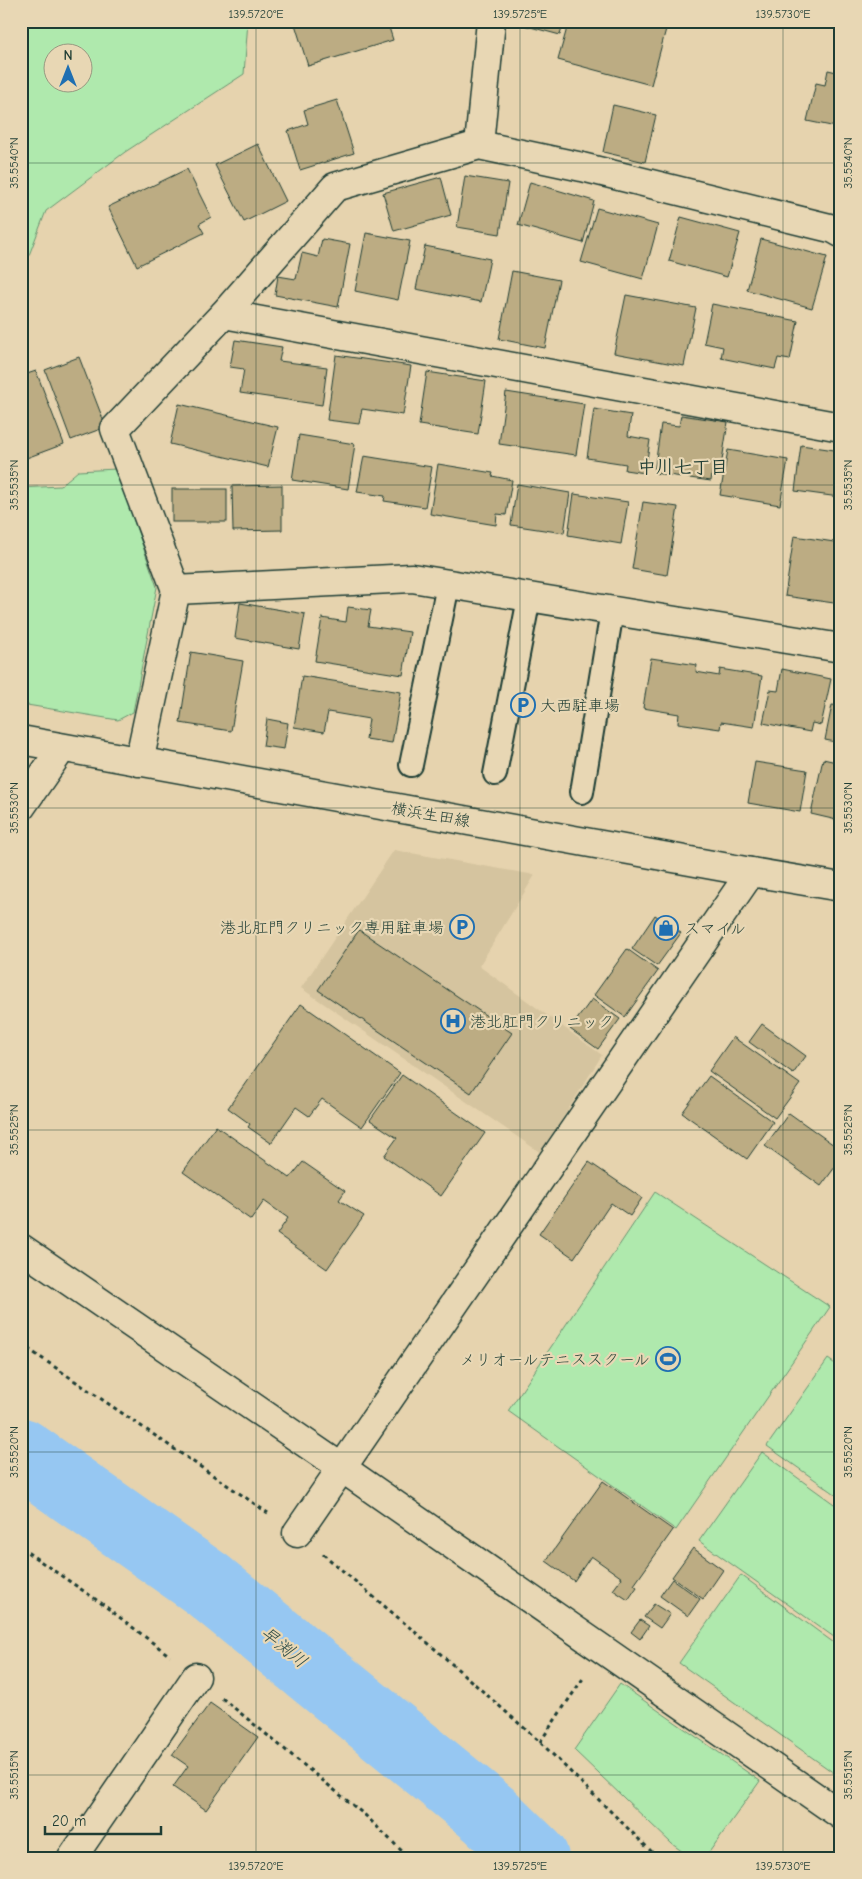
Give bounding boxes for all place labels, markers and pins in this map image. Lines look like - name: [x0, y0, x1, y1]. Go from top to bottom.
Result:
- parking icon: 大西駐車場: [510, 692, 536, 718]
- place label: 大西駐車場: [540, 697, 620, 715]
- parking icon: 港北肛門クリニック専用駐車場: [449, 914, 475, 940]
- shop icon: スマイル: [653, 915, 679, 941]
- place label: 港北肛門クリニック専用駐車場: [220, 919, 444, 937]
- place label: スマイル: [684, 920, 746, 938]
- hospital icon: 港北肛門クリニック: [440, 1008, 466, 1034]
- place label: 港北肛門クリニック: [470, 1013, 614, 1031]
- sports icon: メリオールテニススクール: [655, 1346, 681, 1372]
- place label: メリオールテニススクール: [460, 1351, 650, 1369]

